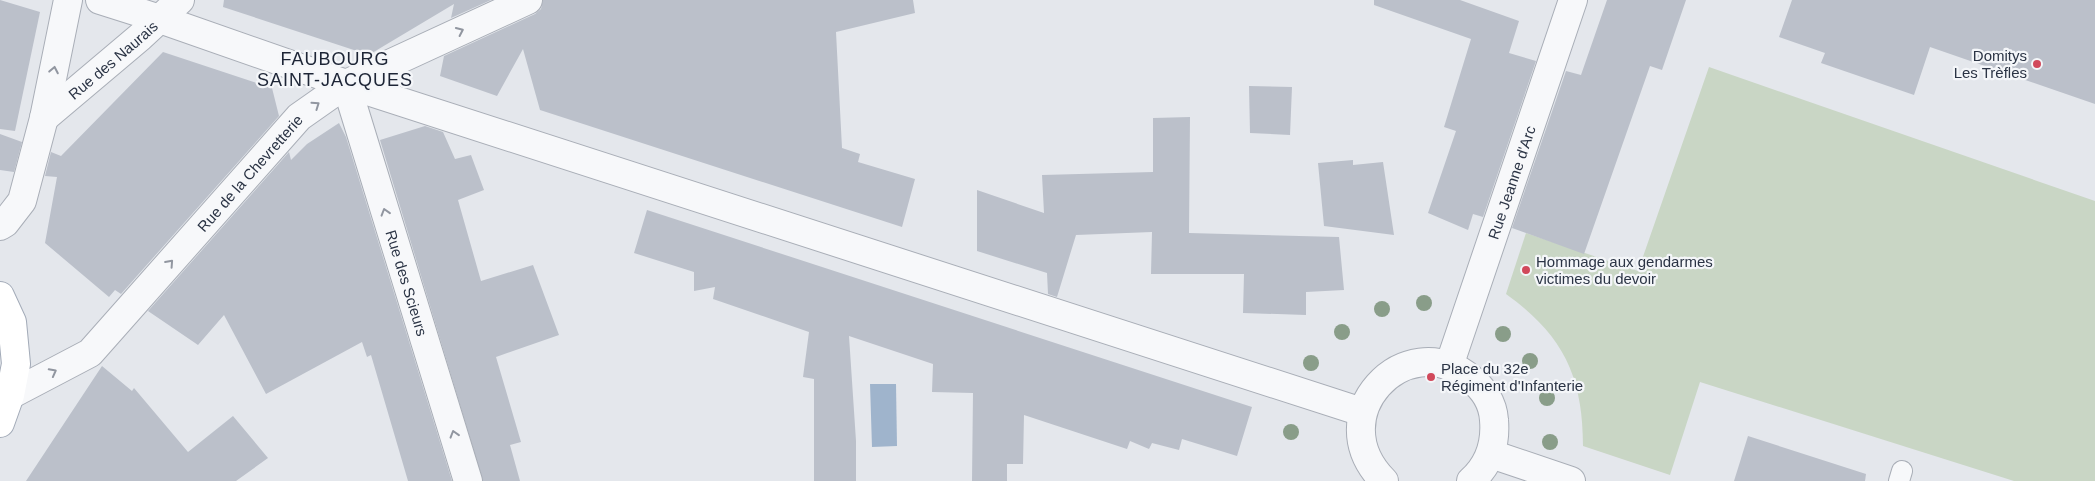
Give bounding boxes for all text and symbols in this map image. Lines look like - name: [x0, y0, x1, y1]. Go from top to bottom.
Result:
- street label: Rue des Naurais: [65, 17, 161, 103]
- one-way arrow: [455, 27, 464, 38]
- place label: Domitys Les Trèfles: [1954, 47, 2027, 81]
- district label: FAUBOURG SAINT-JACQUES: [257, 49, 413, 90]
- marker: Domitys Les Trèfles: [2031, 58, 2043, 70]
- one-way arrow: [48, 65, 59, 74]
- one-way arrow: [310, 102, 320, 111]
- street label: Rue de la Chevretterie: [193, 111, 306, 235]
- street label: Rue Jeanne d'Arc: [1484, 123, 1539, 241]
- one-way arrow: [381, 209, 391, 217]
- street label: Rue des Scieurs: [383, 228, 431, 338]
- place label: Hommage aux gendarmes victimes du devoir: [1536, 253, 1713, 287]
- one-way arrow: [164, 259, 173, 268]
- marker: Hommage aux gendarmes victimes du devoir: [1520, 264, 1532, 276]
- place label: Place du 32e Régiment d'Infanterie: [1441, 360, 1583, 394]
- one-way arrow: [48, 368, 57, 378]
- marker: Place du 32e Régiment d'Infanterie: [1425, 371, 1437, 383]
- one-way arrow: [449, 431, 459, 439]

